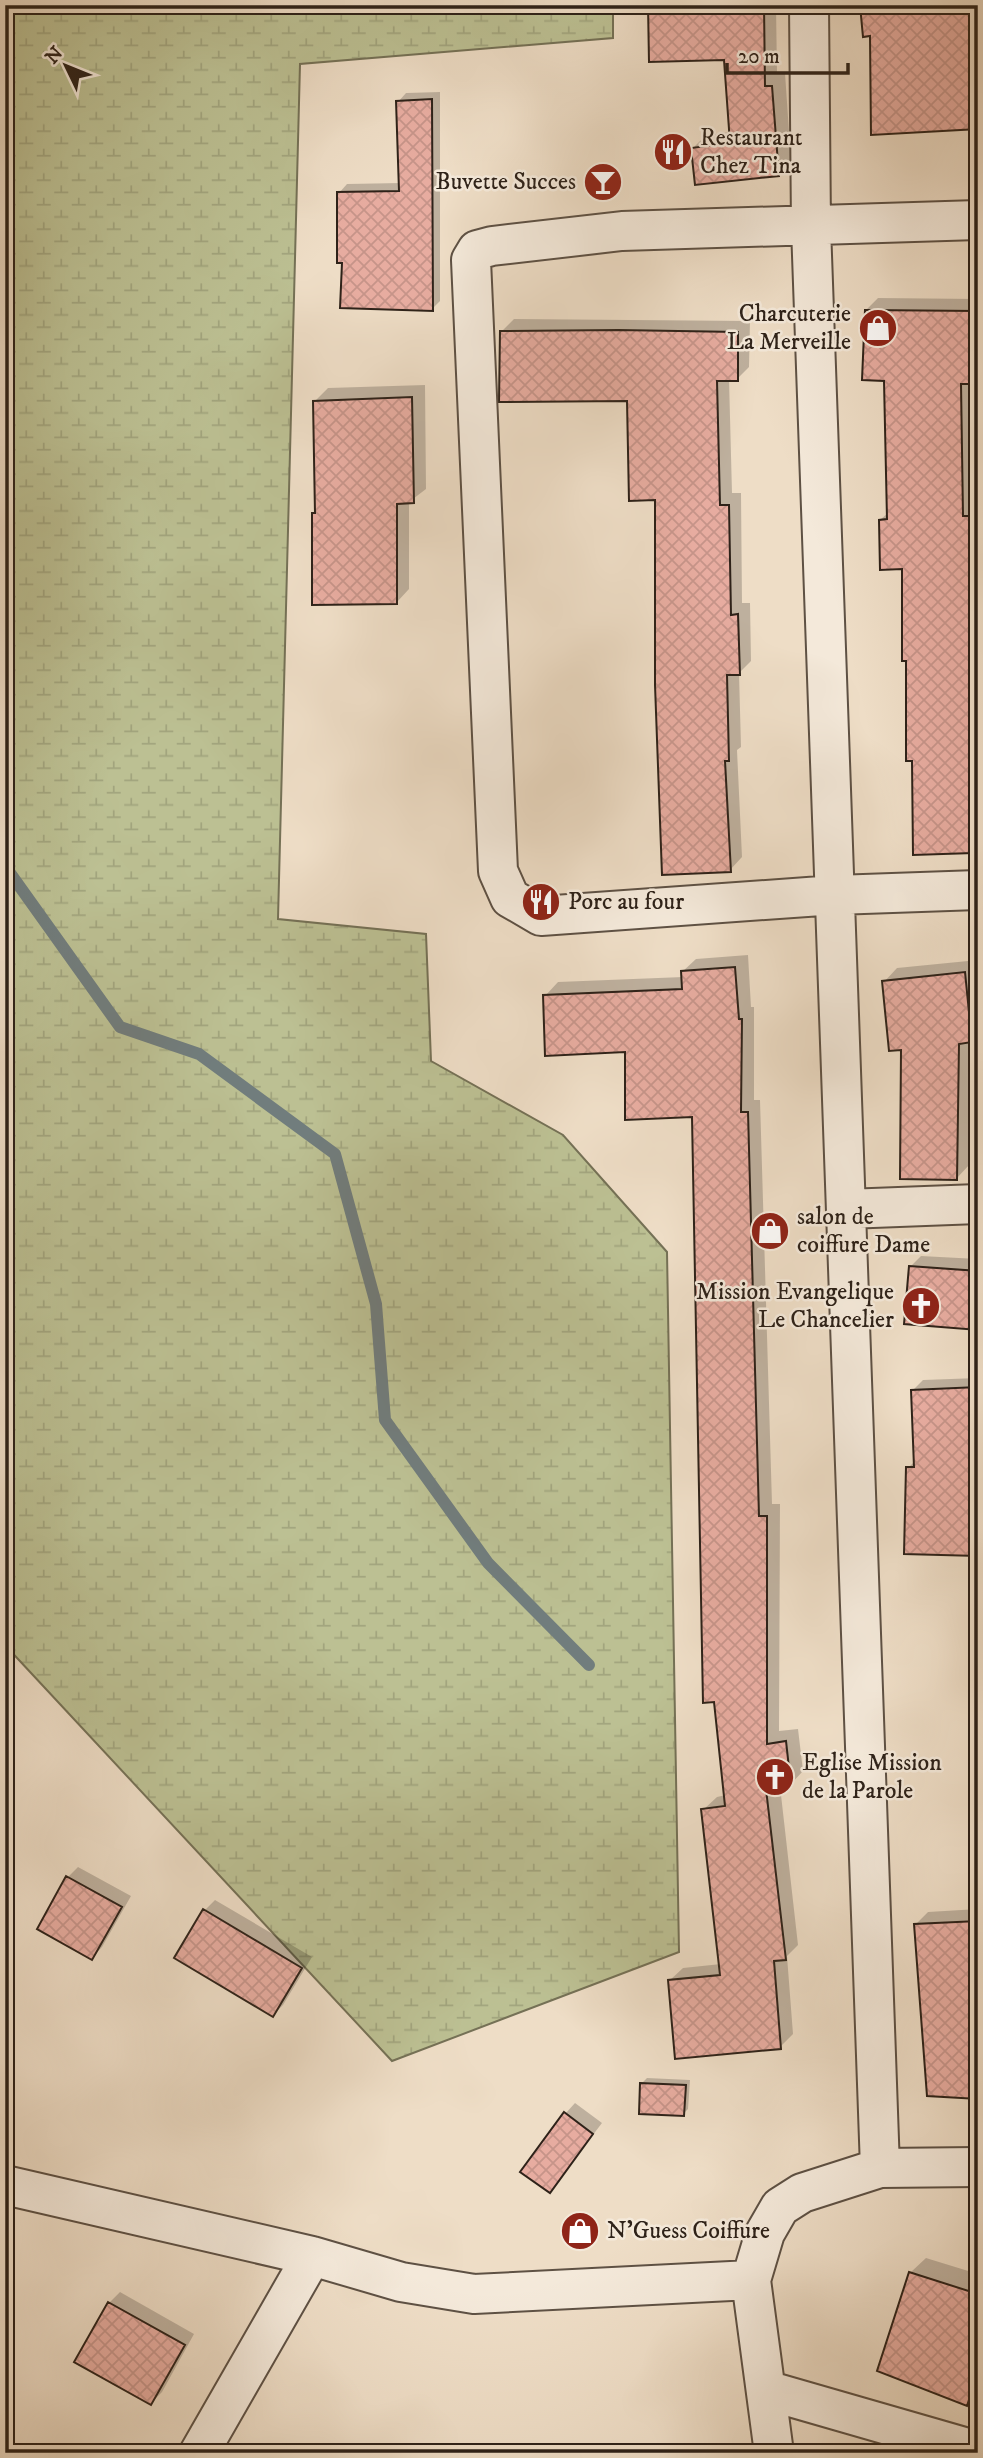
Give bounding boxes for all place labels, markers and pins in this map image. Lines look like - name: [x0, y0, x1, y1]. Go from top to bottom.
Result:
- place label: Restaurant Chez Tina: [700, 123, 803, 181]
- restaurant icon: Restaurant Chez Tina: [652, 131, 694, 173]
- bar icon: Buvette Succes: [582, 161, 624, 203]
- place label: Buvette Succes: [436, 167, 576, 197]
- place label: Charcuterie La Merveille: [727, 299, 851, 357]
- shop icon: Charcuterie La Merveille: [857, 307, 899, 349]
- restaurant icon: Porc au four: [520, 881, 562, 923]
- place label: Porc au four: [568, 887, 684, 917]
- place label: salon de coiffure Dame: [797, 1202, 930, 1260]
- shop icon: salon de coiffure Dame: [749, 1210, 791, 1252]
- place label: Mission Evangelique Le Chancelier: [696, 1277, 894, 1335]
- church icon: Mission Evangelique Le Chancelier: [900, 1285, 942, 1327]
- place label: Eglise Mission de la Parole: [802, 1748, 942, 1806]
- church icon: Eglise Mission de la Parole: [754, 1756, 796, 1798]
- shop icon: N'Guess Coiffure: [559, 2210, 601, 2252]
- place label: N'Guess Coiffure: [607, 2216, 770, 2246]

